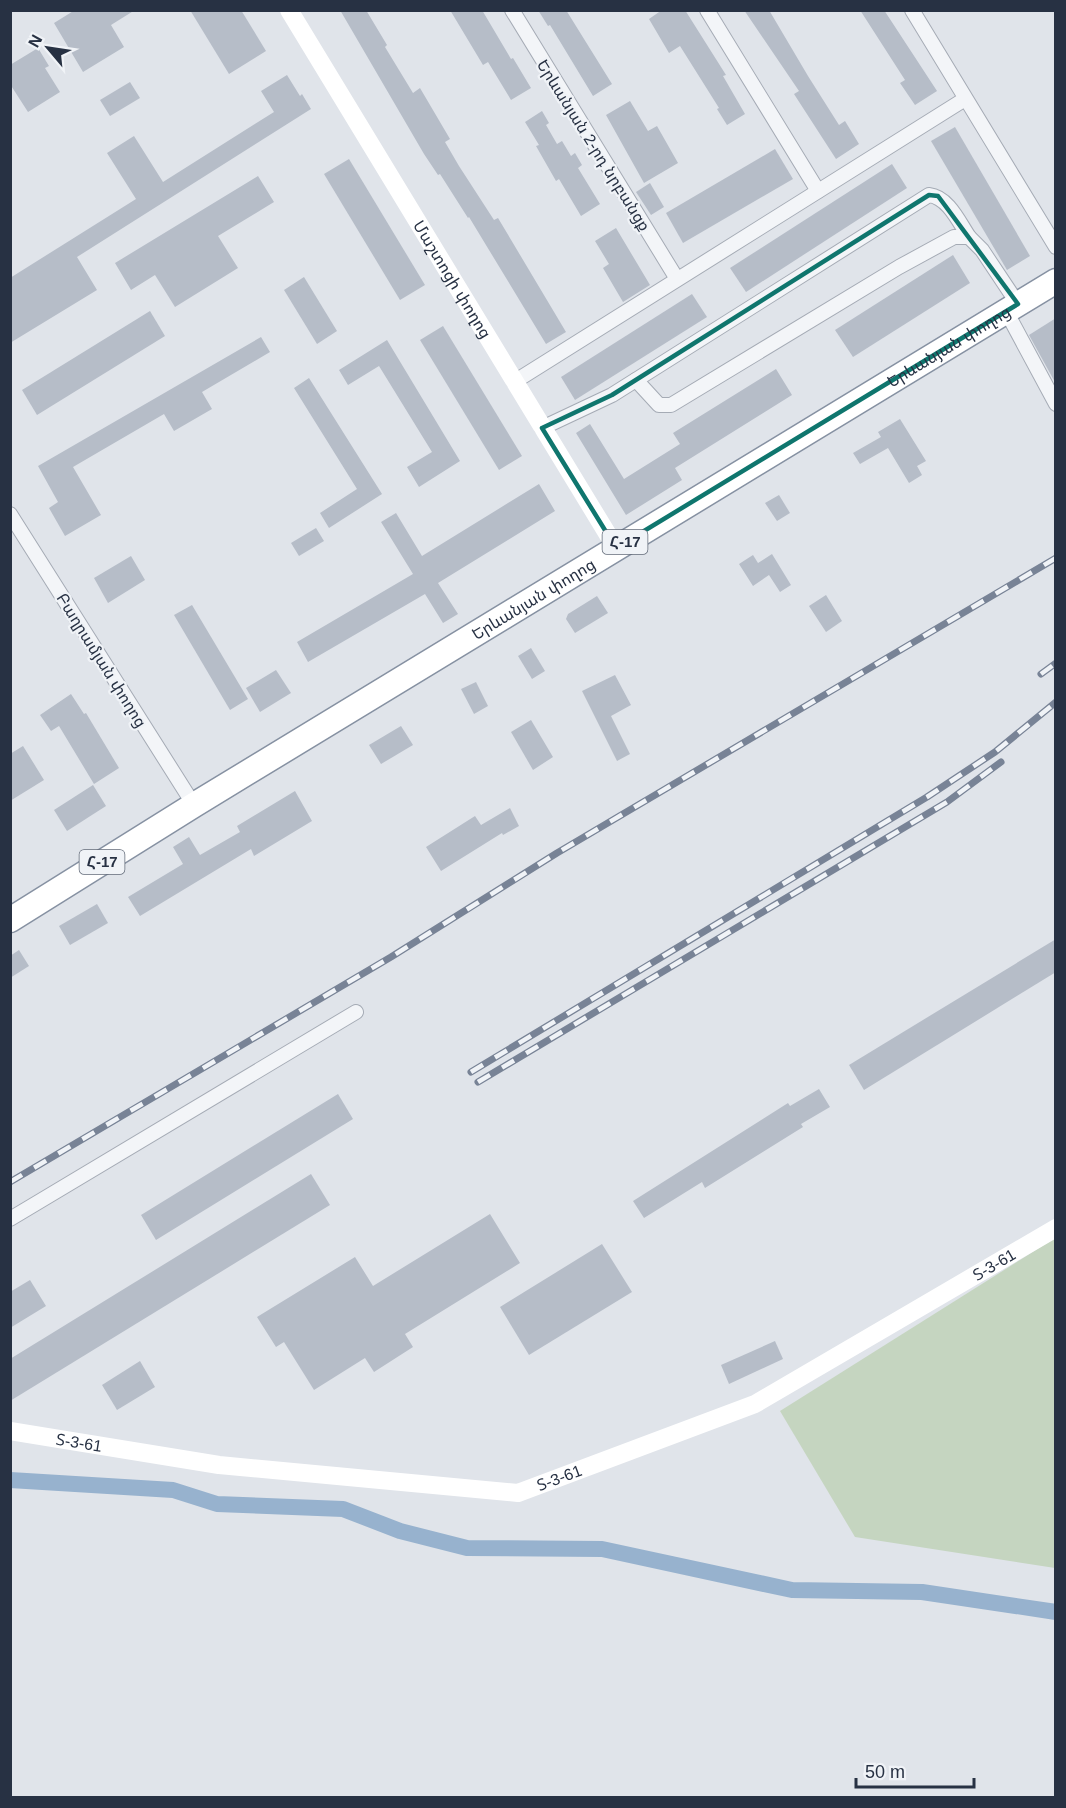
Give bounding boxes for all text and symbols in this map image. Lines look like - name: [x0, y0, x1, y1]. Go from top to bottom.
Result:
- north arrow: [18, 18, 78, 78]
- text: N: [25, 32, 46, 50]
- street label: Երևանյան 2-րդ նրբանցք: [533, 57, 653, 235]
- street label: Մաշտոցի փողոց: [410, 217, 494, 342]
- street label: Երևանյան փողոց: [884, 303, 1014, 391]
- road number: Հ-17: [602, 530, 648, 554]
- street label: Երևանյան փողոց: [469, 555, 599, 643]
- street label: Բաղրամյան փողոց: [53, 590, 150, 731]
- road number: Հ-17: [80, 850, 124, 874]
- street label: Տ-3-61: [970, 1246, 1019, 1284]
- street label: Տ-3-61: [55, 1431, 103, 1455]
- street label: Տ-3-61: [535, 1462, 584, 1494]
- scale bar: [856, 1751, 974, 1789]
- text: 50 m: [865, 1762, 905, 1782]

